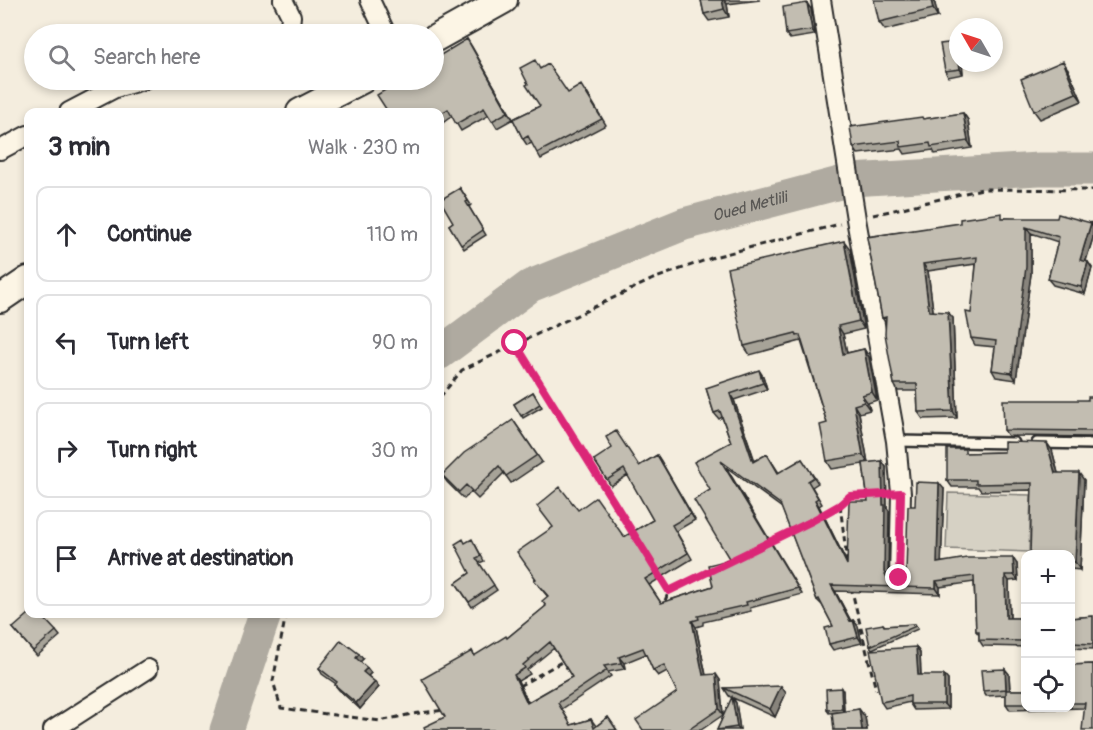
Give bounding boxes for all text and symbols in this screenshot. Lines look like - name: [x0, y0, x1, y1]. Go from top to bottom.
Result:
- north arrow: [949, 18, 1003, 72]
- search box: [24, 24, 444, 90]
- icon: search: [45, 41, 78, 74]
- text: Search here: [93, 43, 200, 71]
- text: 3 min: [48, 131, 110, 163]
- text: Walk · 230 m: [308, 135, 420, 160]
- water label: Oued Metlili: [710, 187, 791, 226]
- icon: ahead: [50, 218, 83, 251]
- text: Continue: [107, 220, 191, 248]
- text: 110 m: [367, 222, 418, 247]
- icon: left: [50, 326, 83, 359]
- text: Turn left: [107, 328, 189, 356]
- route start: [501, 329, 527, 355]
- text: 90 m: [372, 330, 418, 355]
- icon: right: [50, 434, 83, 467]
- text: Turn right: [107, 436, 197, 464]
- text: 30 m: [371, 438, 418, 463]
- icon: arrive: [50, 542, 83, 575]
- text: Arrive at destination: [107, 544, 293, 572]
- map controls: [1021, 550, 1075, 712]
- button: +: [1021, 550, 1075, 604]
- route end: [885, 564, 911, 590]
- button: −: [1021, 604, 1075, 658]
- button: locate: [1021, 658, 1075, 712]

